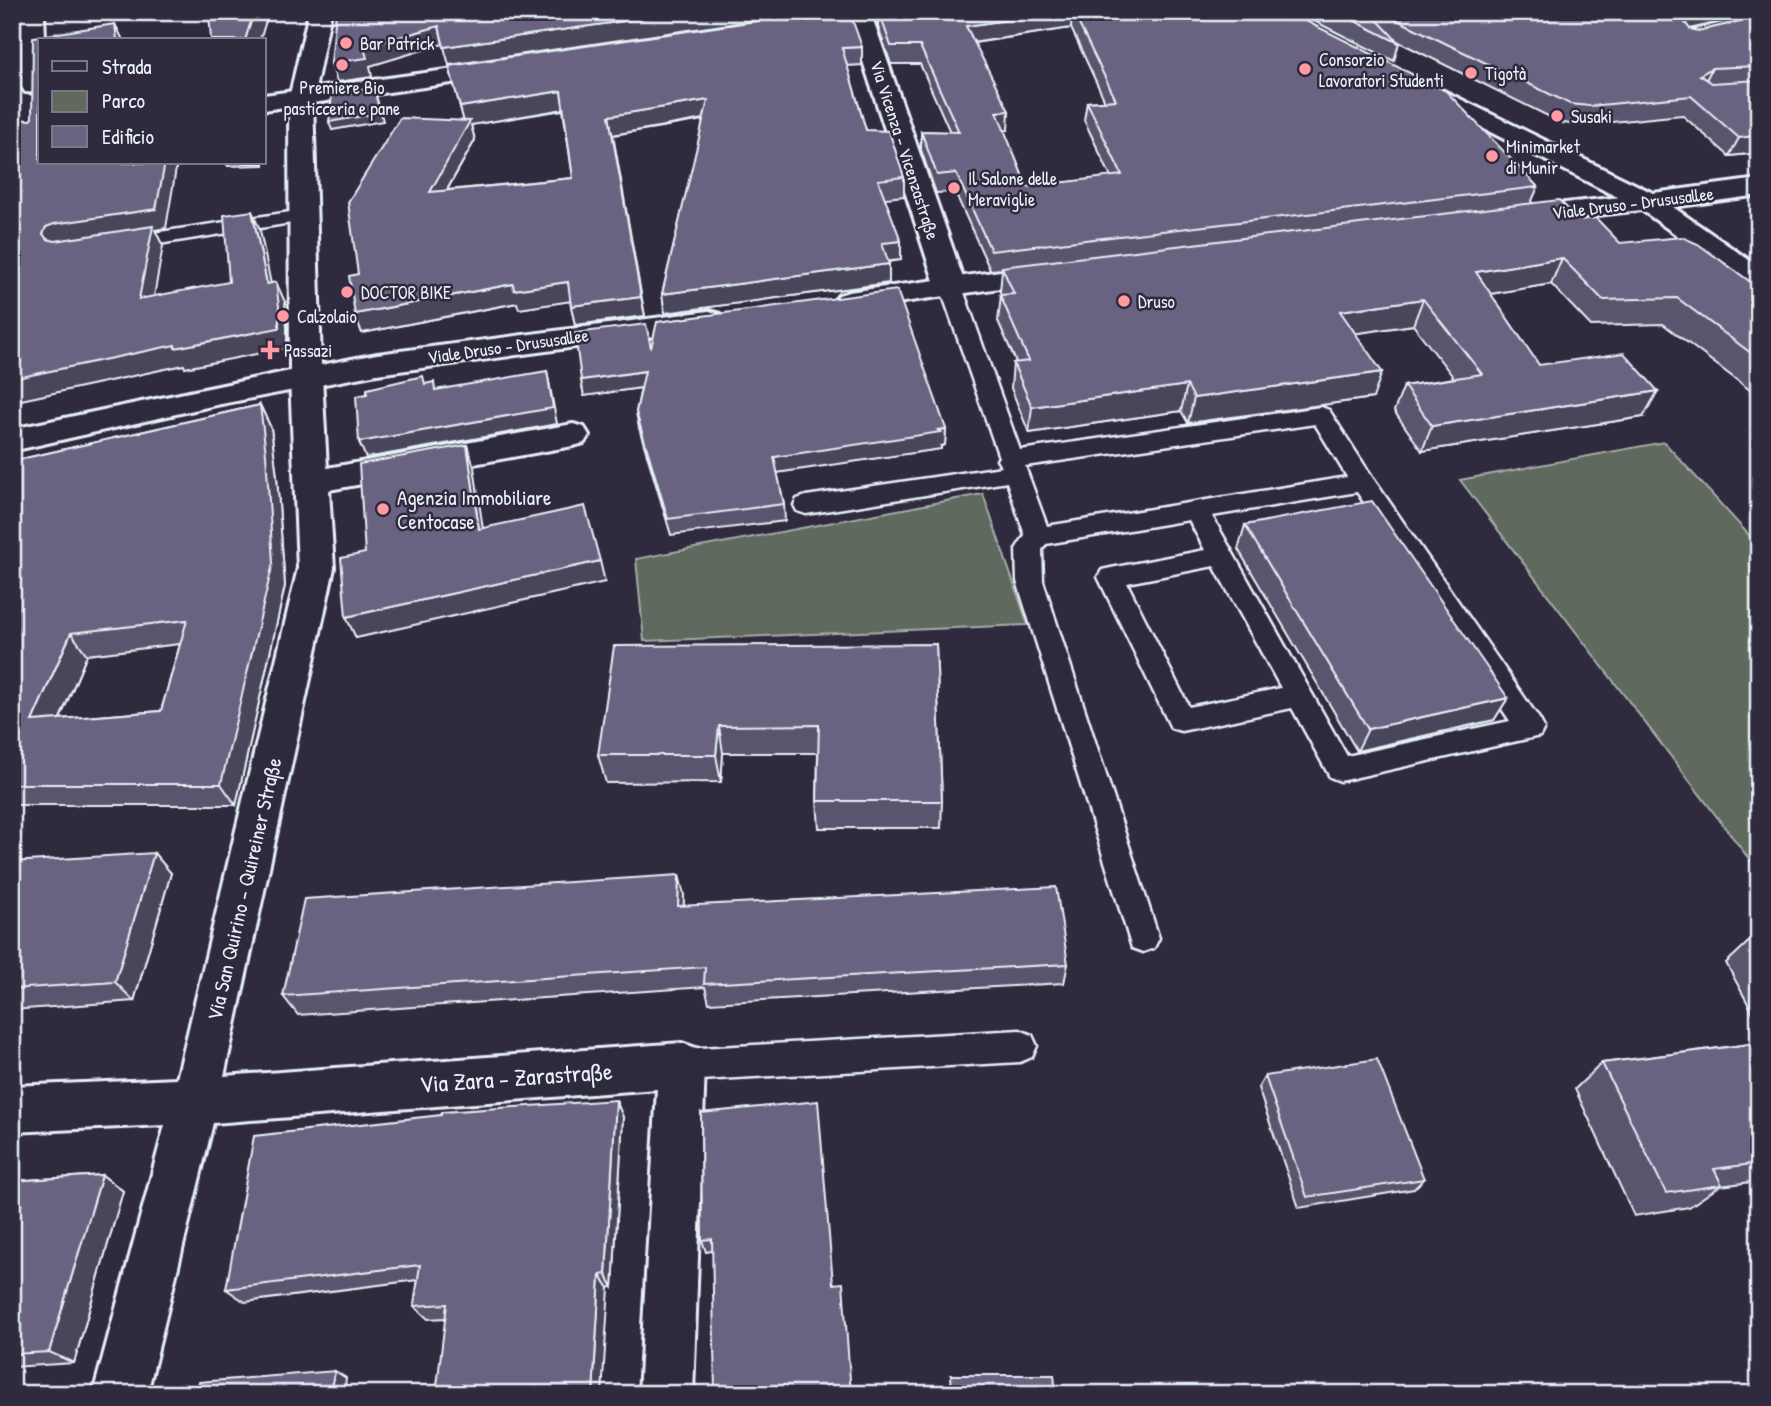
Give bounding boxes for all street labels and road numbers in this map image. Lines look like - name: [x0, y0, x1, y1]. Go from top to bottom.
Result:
- street label: Via Vicenza - Vicenzastraße: [864, 57, 946, 243]
- street label: Viale Druso - Drususallee: [1551, 181, 1715, 225]
- street label: Viale Druso - Drususallee: [426, 322, 590, 370]
- street label: Via San Quirino - Quireiner Straße: [200, 755, 288, 1023]
- street label: Via Zara - Zarastraße: [418, 1054, 614, 1100]

